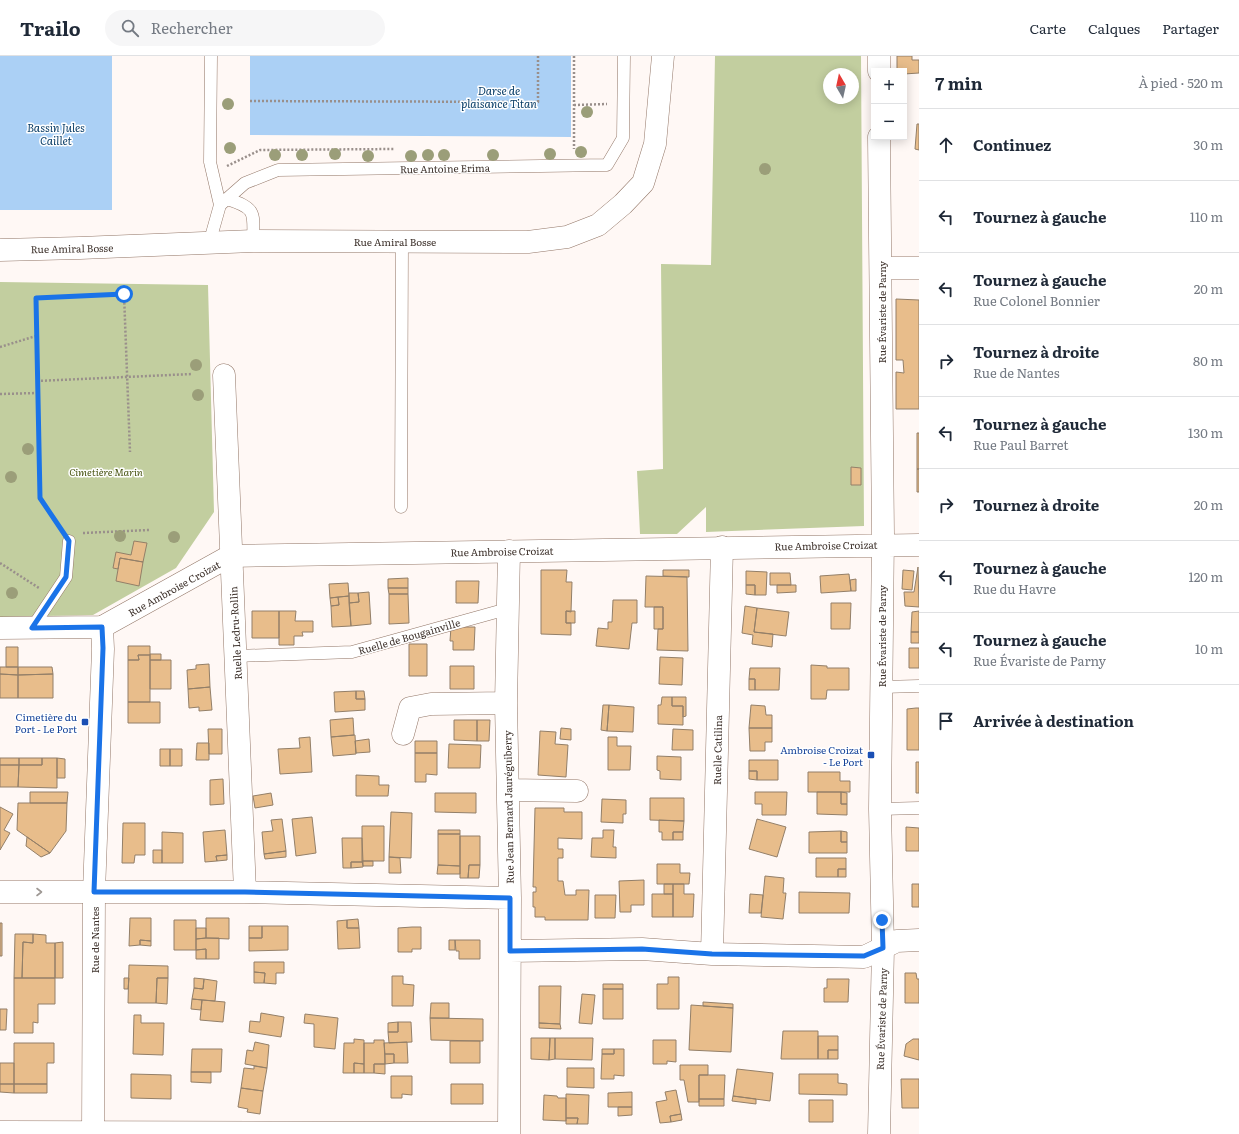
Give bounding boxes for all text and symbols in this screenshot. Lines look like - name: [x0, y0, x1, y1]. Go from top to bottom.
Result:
- search box: [105, 10, 385, 46]
- text: Trailo: [20, 14, 81, 42]
- text: Rechercher: [151, 16, 233, 39]
- icon: search: [119, 17, 141, 39]
- text: Carte: [1029, 18, 1066, 38]
- text: Calques: [1088, 18, 1140, 38]
- text: Partager: [1162, 18, 1219, 38]
- north arrow: [823, 68, 859, 104]
- map controls: [871, 68, 907, 140]
- button: +: [871, 68, 907, 104]
- text: 7 min: [935, 70, 983, 95]
- text: À pied · 520 m: [1138, 73, 1223, 92]
- water label: Darse de plaisance Titan: [461, 82, 537, 111]
- button: −: [871, 104, 907, 140]
- water label: Bassin Jules Caillet: [27, 119, 85, 148]
- text: Continuez: [973, 133, 1051, 156]
- icon: ahead: [935, 134, 957, 156]
- text: 30 m: [1193, 135, 1223, 154]
- street label: Rue Antoine Erima: [400, 160, 491, 176]
- text: Tournez à gauche: [973, 205, 1106, 228]
- icon: left: [935, 206, 957, 228]
- text: 110 m: [1190, 207, 1223, 226]
- street label: Rue Amiral Bosse: [354, 234, 436, 249]
- street label: Rue Amiral Bosse: [31, 240, 113, 256]
- street label: Rue Évariste de Parny: [874, 261, 889, 363]
- text: Tournez à gauche: [973, 268, 1106, 291]
- icon: left: [935, 278, 957, 300]
- text: 20 m: [1194, 279, 1223, 298]
- route start: [115, 285, 133, 303]
- text: Rue Colonel Bonnier: [973, 291, 1100, 310]
- text: Tournez à droite: [973, 340, 1099, 363]
- icon: right: [935, 350, 957, 372]
- text: 80 m: [1193, 351, 1223, 370]
- text: Rue de Nantes: [973, 363, 1060, 382]
- text: Tournez à gauche: [973, 412, 1106, 435]
- icon: left: [935, 422, 957, 444]
- text: 130 m: [1188, 423, 1223, 442]
- text: Rue Paul Barret: [973, 435, 1069, 454]
- park label: Cimetière Marin: [69, 464, 143, 479]
- text: Tournez à droite: [973, 493, 1099, 516]
- icon: right: [935, 494, 957, 516]
- text: 20 m: [1194, 495, 1223, 514]
- street label: Rue Ambroise Croizat: [774, 537, 878, 553]
- street label: Rue Ambroise Croizat: [450, 543, 554, 559]
- street label: Rue Ambroise Croizat: [125, 556, 223, 620]
- text: Tournez à gauche: [973, 556, 1106, 579]
- icon: left: [935, 566, 957, 588]
- text: 120 m: [1188, 567, 1223, 586]
- text: Rue du Havre: [973, 579, 1056, 598]
- street label: Rue Évariste de Parny: [874, 585, 889, 687]
- street label: Ruelle Ledru-Rollin: [225, 586, 245, 680]
- street label: Ruelle de Bougainville: [356, 614, 462, 658]
- text: Tournez à gauche: [973, 628, 1106, 651]
- icon: left: [935, 638, 957, 660]
- text: 10 m: [1195, 639, 1223, 658]
- text: Rue Évariste de Parny: [973, 651, 1106, 670]
- place label: Cimetière du Port - Le Port: [15, 709, 78, 736]
- text: Arrivée à destination: [973, 709, 1134, 732]
- icon: arrive: [935, 710, 957, 732]
- street label: Ruelle Catilina: [709, 714, 725, 785]
- marker: Cimetière du Port - Le Port: [80, 717, 90, 727]
- street label: Rue Jean Bernard Jauréguiberry: [499, 730, 517, 884]
- place label: Ambroise Croizat - Le Port: [780, 742, 863, 769]
- marker: Ambroise Croizat - Le Port: [866, 750, 876, 760]
- one-way arrow: [36, 888, 42, 896]
- street label: Rue de Nantes: [87, 906, 102, 973]
- route end: [873, 911, 891, 929]
- street label: Rue Évariste de Parny: [872, 967, 890, 1070]

